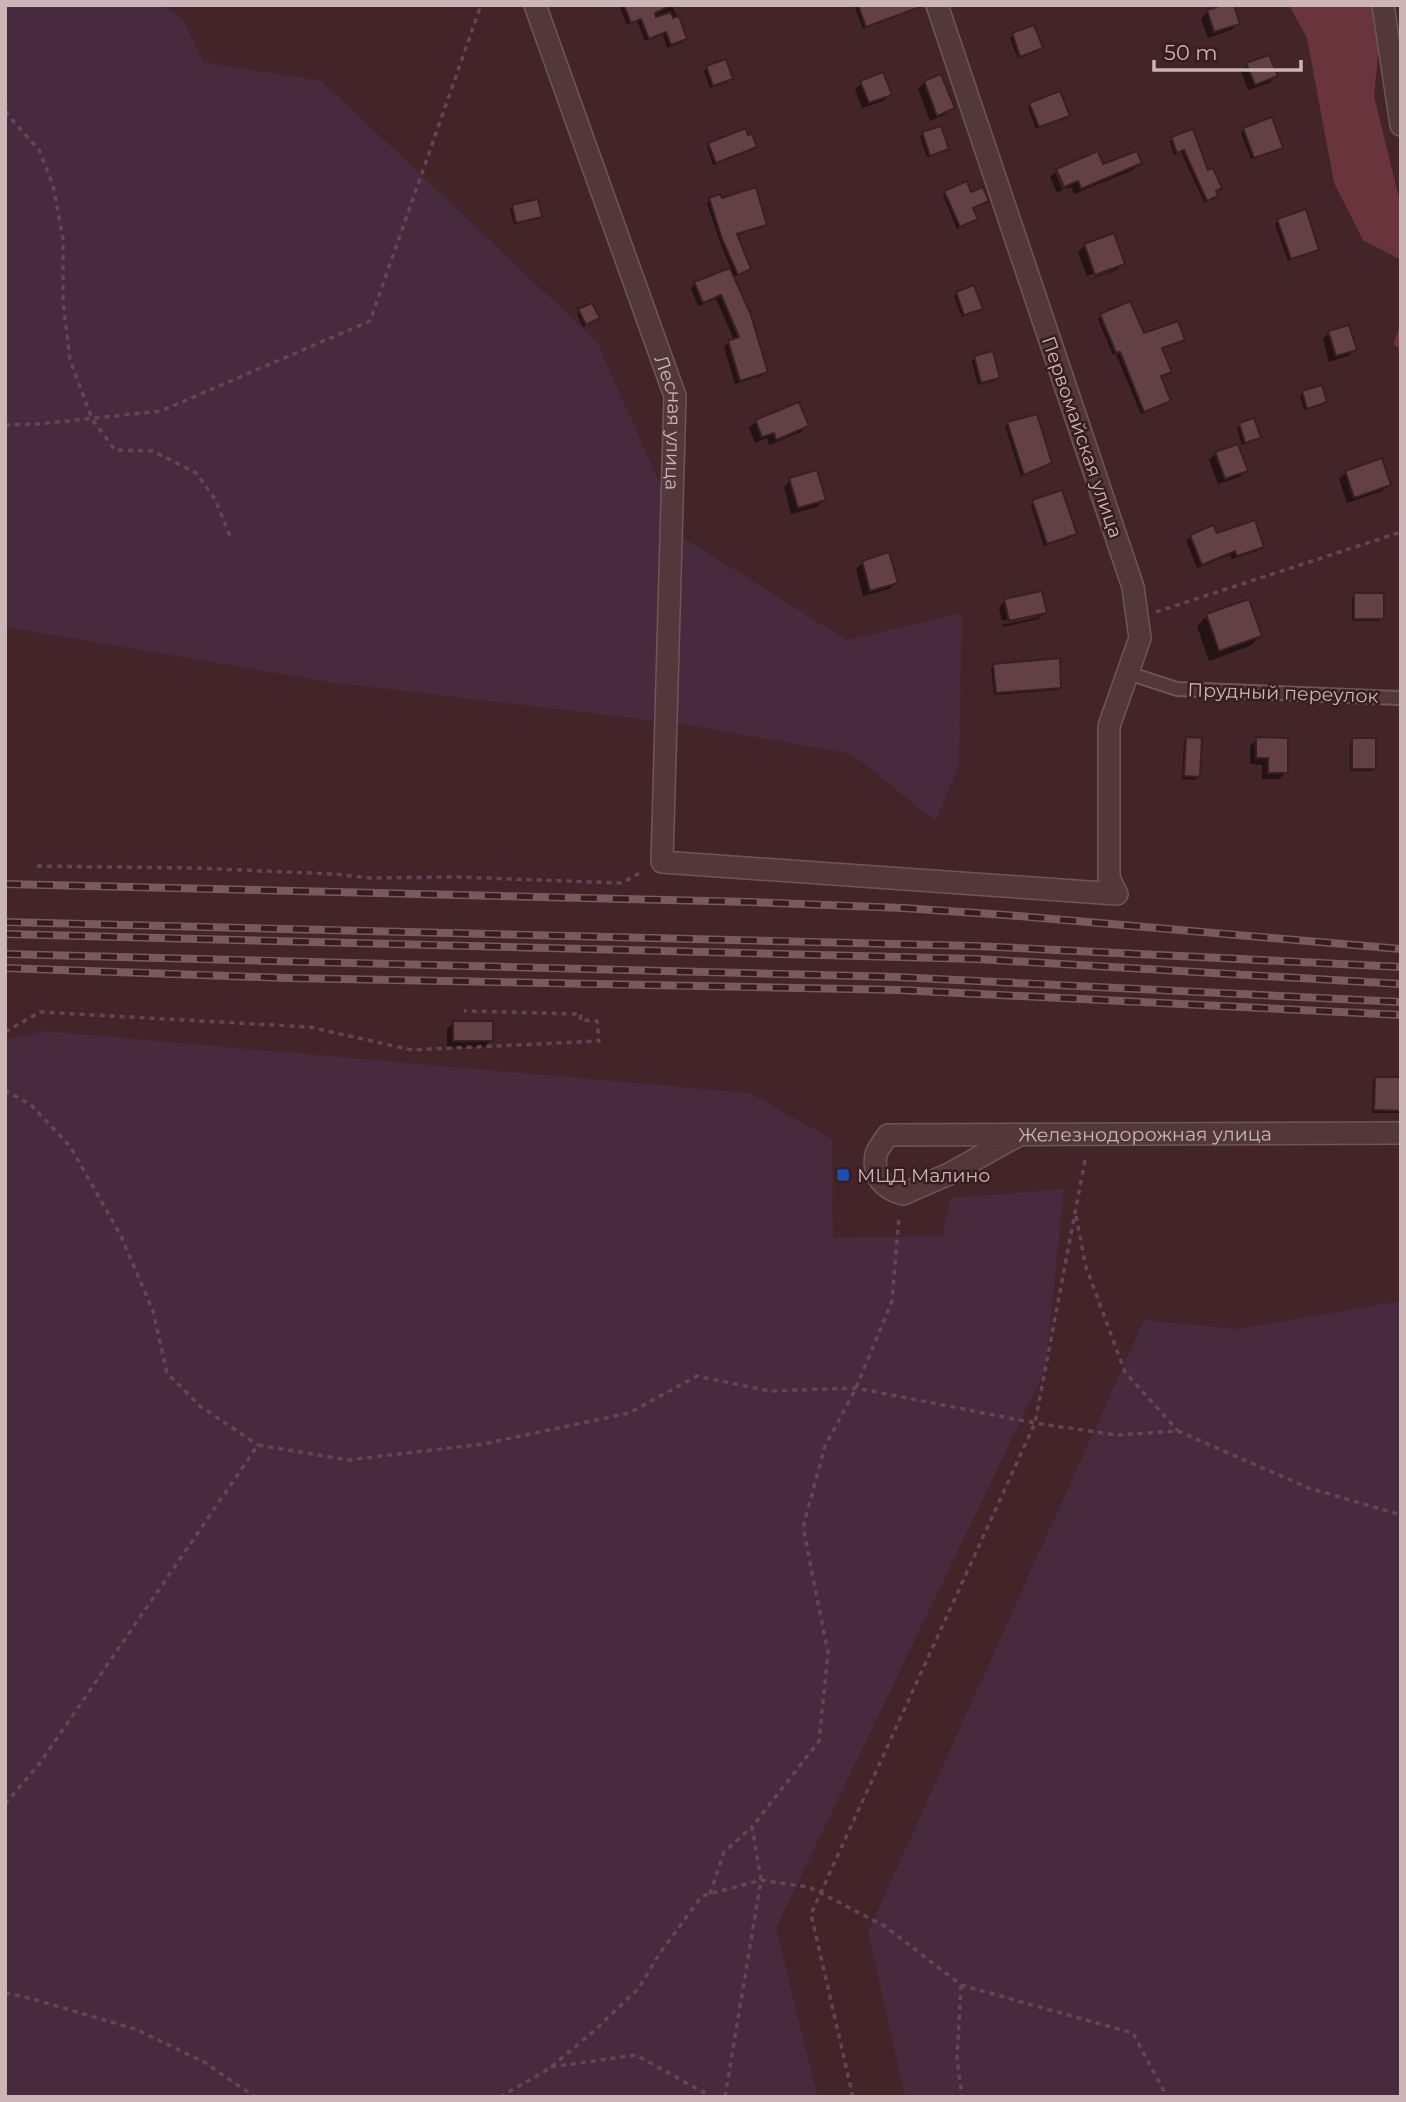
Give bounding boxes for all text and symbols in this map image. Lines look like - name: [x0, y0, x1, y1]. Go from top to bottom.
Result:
- scale bar: [1154, 28, 1301, 72]
- text: 50 m: [1164, 40, 1218, 65]
- street label: Первомайская улица: [1037, 333, 1127, 541]
- street label: Лесная улица: [650, 352, 687, 491]
- street label: Прудный переулок: [1187, 678, 1379, 708]
- street label: Железнодорожная улица: [1018, 1122, 1272, 1146]
- place label: МЦД Малино: [857, 1164, 990, 1187]
- marker: МЦД Малино: [835, 1167, 851, 1183]

